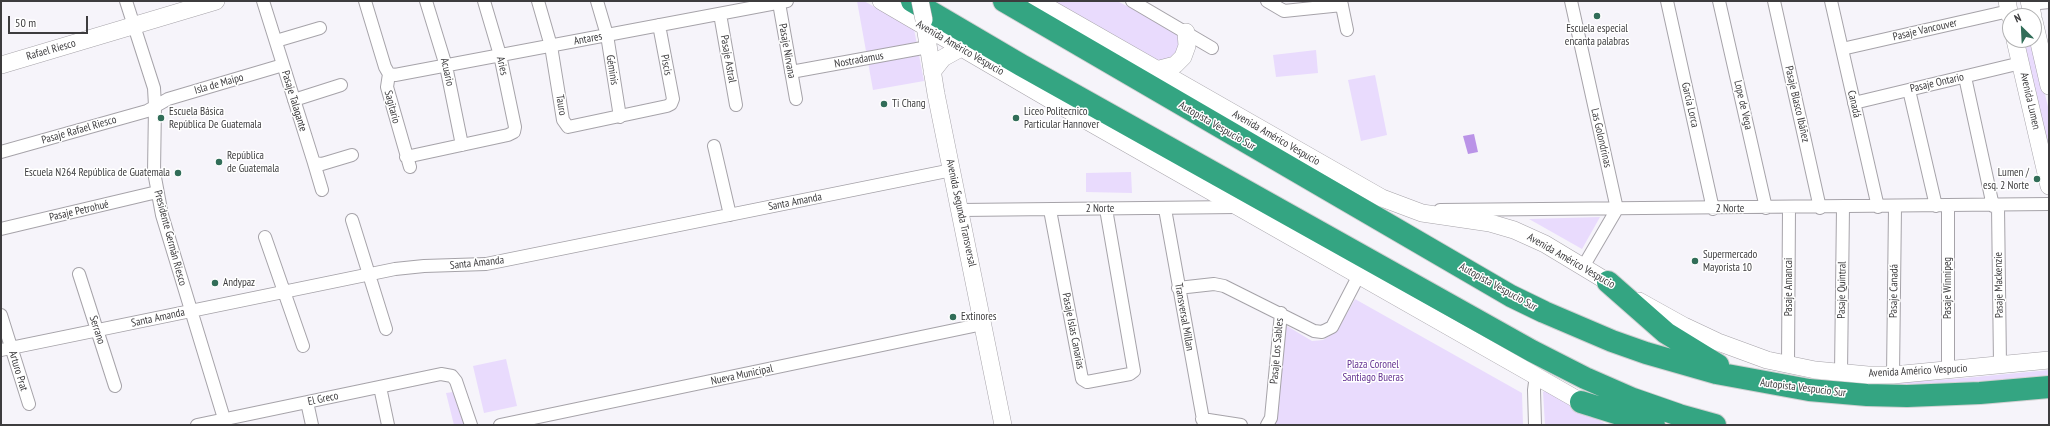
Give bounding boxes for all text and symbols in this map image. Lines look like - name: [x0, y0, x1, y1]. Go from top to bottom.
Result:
- scale bar: [10, 8, 90, 34]
- north arrow: [2002, 8, 2042, 48]
- text: N: [2012, 10, 2023, 26]
- marker: Escuela especial encanta palabras: [1592, 11, 1602, 21]
- text: 50 m: [15, 15, 36, 30]
- street label: Pasaje Vancouver: [1892, 16, 1958, 44]
- street label: Avenida Américo Vespucio: [914, 18, 1006, 78]
- street label: Pasaje Nirvana: [776, 22, 798, 80]
- place label: Escuela especial encanta palabras: [1565, 22, 1629, 48]
- street label: Antares: [573, 30, 603, 48]
- street label: Pasaje Astral: [717, 34, 739, 84]
- street label: Rafael Riesco: [25, 37, 77, 63]
- street label: Nostradamus: [833, 49, 885, 71]
- street label: Piscis: [658, 53, 674, 77]
- street label: Géminis: [603, 54, 621, 86]
- street label: Aries: [493, 55, 511, 77]
- street label: Acuario: [437, 57, 457, 87]
- street label: Pasaje Blasco Ibáñez: [1782, 64, 1812, 144]
- street label: Pasaje Talagante: [278, 69, 310, 133]
- street label: Pasaje Ontario: [1909, 70, 1965, 96]
- street label: Isla de Maipo: [193, 71, 245, 97]
- street label: Avenida Lumen: [2017, 71, 2043, 131]
- street label: Lope de Vega: [1731, 79, 1755, 131]
- street label: García Lorca: [1678, 81, 1702, 129]
- street label: Sagitario: [381, 89, 403, 125]
- street label: Canadá: [1844, 89, 1864, 119]
- street label: Tauro: [553, 94, 569, 116]
- place label: Ti Chang: [892, 97, 925, 111]
- marker: Ti Chang: [879, 99, 889, 109]
- street label: Autopista Vespucio Sur: [1176, 99, 1258, 153]
- place label: Escuela Básica República De Guatemala: [169, 105, 262, 131]
- place label: Liceo Politecnico Particular Hannover: [1024, 105, 1099, 131]
- street label: Las Golondrinas: [1588, 107, 1614, 169]
- street label: Avenida Américo Vespucio: [1230, 108, 1322, 168]
- street label: Pasaje Rafael Riesco: [40, 113, 118, 147]
- marker: Escuela Básica República De Guatemala: [156, 113, 166, 123]
- marker: Liceo Politecnico Particular Hannover: [1011, 113, 1021, 123]
- place label: República de Guatemala: [227, 149, 279, 175]
- marker: República de Guatemala: [214, 157, 224, 167]
- street label: Avenida Segunda Transversal: [943, 158, 979, 268]
- place label: Escuela N264 República de Guatemala: [24, 166, 170, 180]
- place label: Lumen / esq. 2 Norte: [1983, 166, 2029, 192]
- marker: Escuela N264 República de Guatemala: [173, 168, 183, 178]
- marker: Lumen / esq. 2 Norte: [2032, 174, 2042, 184]
- street label: Presidente Germán Riesco: [151, 189, 189, 287]
- street label: Santa Amanda: [767, 190, 823, 214]
- street label: Pasaje Petrohué: [48, 198, 110, 224]
- street label: 2 Norte: [1086, 202, 1114, 216]
- street label: 2 Norte: [1716, 202, 1744, 216]
- street label: Avenida Américo Vespucio: [1525, 231, 1617, 291]
- place label: Supermercado Mayorista 10: [1703, 248, 1757, 274]
- street label: Pasaje Mackenzie: [1992, 252, 2006, 318]
- street label: Santa Amanda: [449, 254, 505, 272]
- marker: Supermercado Mayorista 10: [1690, 256, 1700, 266]
- street label: Pasaje Winnipeg: [1941, 257, 1955, 319]
- street label: Pasaje Amancai: [1782, 258, 1796, 316]
- street label: Autopista Vespucio Sur: [1457, 260, 1539, 314]
- street label: Pasaje Quintral: [1835, 261, 1849, 319]
- street label: Pasaje Canadá: [1887, 264, 1901, 318]
- place label: Andypaz: [223, 276, 255, 290]
- marker: Andypaz: [210, 278, 220, 288]
- street label: Transversal Millan: [1172, 282, 1196, 352]
- street label: Pasaje Islas Canarias: [1059, 292, 1087, 370]
- street label: Santa Amanda: [130, 306, 186, 330]
- place label: Extinores: [961, 310, 997, 324]
- marker: Extinores: [948, 312, 958, 322]
- street label: Serrano: [86, 314, 108, 346]
- street label: Pasaje Los Sables: [1268, 318, 1286, 384]
- street label: Arturo Prat: [6, 349, 30, 393]
- park label: Plaza Coronel Santiago Bueras: [1342, 358, 1404, 384]
- street label: Nueva Municipal: [710, 362, 774, 388]
- street label: Avenida Américo Vespucio: [1868, 362, 1968, 380]
- street label: Autopista Vespucio Sur: [1759, 376, 1847, 400]
- street label: El Greco: [306, 389, 340, 409]

